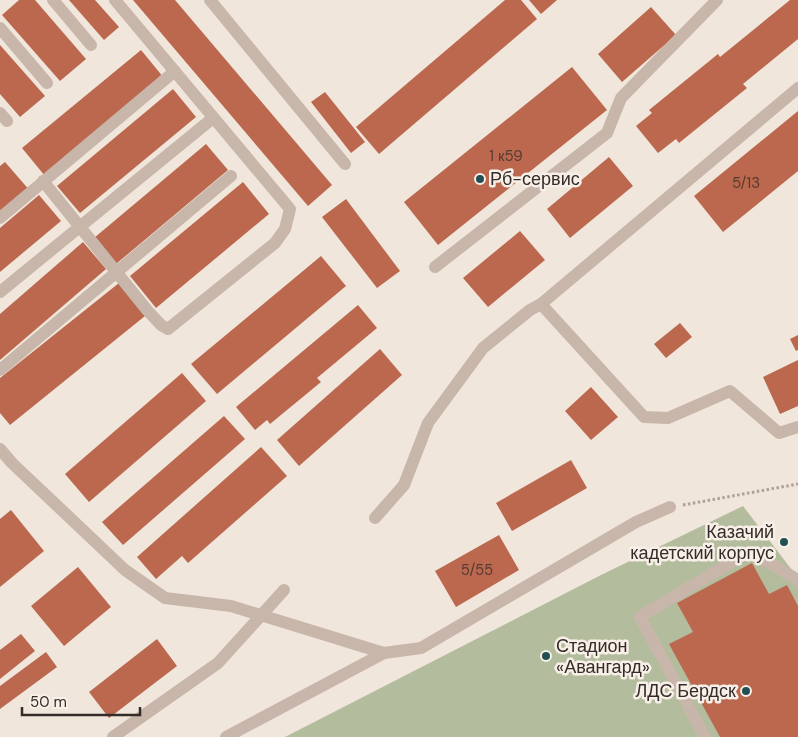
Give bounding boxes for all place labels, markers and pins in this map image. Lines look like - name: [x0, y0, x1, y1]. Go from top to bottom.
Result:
- place label: Рб-сервис: [490, 167, 580, 191]
- marker: Рб-сервис: [474, 173, 486, 185]
- place label: Казачий кадетский корпус: [630, 520, 774, 565]
- marker: Казачий кадетский корпус: [778, 536, 790, 548]
- place label: Стадион «Авангард»: [556, 634, 650, 679]
- marker: Стадион «Авангард»: [540, 650, 552, 662]
- place label: ЛДС Бердск: [635, 679, 736, 703]
- marker: ЛДС Бердск: [740, 685, 752, 697]

